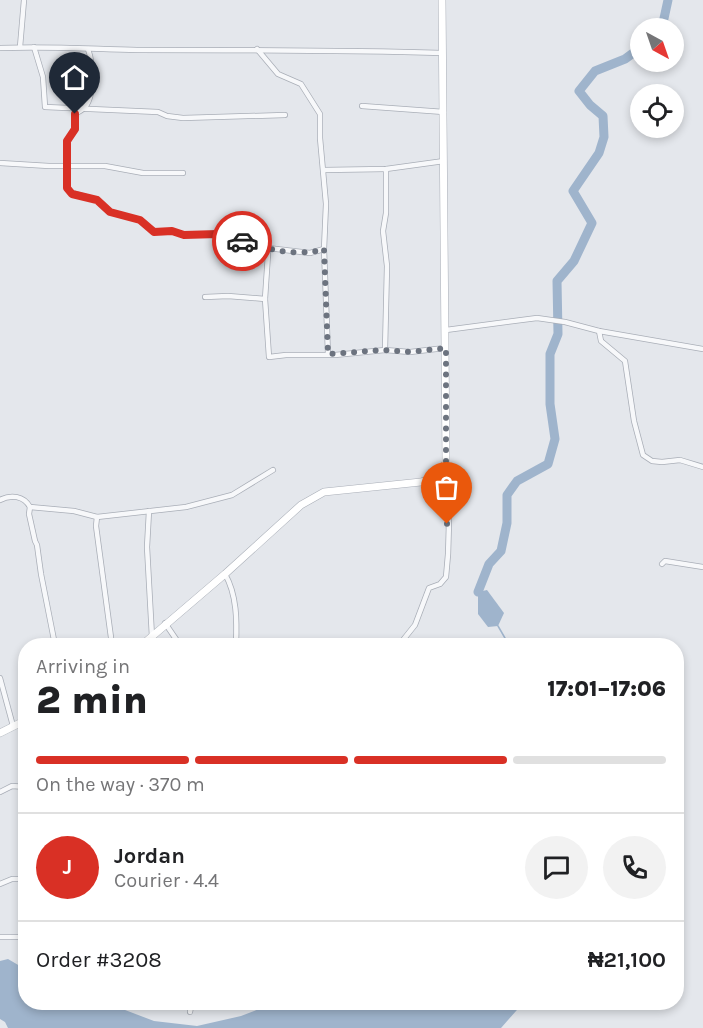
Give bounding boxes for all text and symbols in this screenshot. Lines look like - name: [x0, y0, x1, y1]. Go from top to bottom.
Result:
- north arrow: [630, 18, 684, 72]
- map controls: [630, 18, 684, 138]
- pin: [49, 52, 100, 114]
- icon: home: [58, 61, 91, 94]
- button: locate: [630, 84, 684, 138]
- courier: [212, 211, 272, 271]
- icon: car: [226, 225, 259, 258]
- pin: [421, 462, 472, 524]
- icon: bag: [430, 471, 463, 504]
- text: Arriving in: [36, 655, 130, 678]
- text: 17:01–17:06: [547, 676, 666, 702]
- text: 2 min: [36, 677, 148, 723]
- text: On the way · 370 m: [36, 773, 205, 796]
- button: chat: [525, 836, 588, 899]
- button: phone: [603, 836, 666, 899]
- text: Jordan: [114, 843, 185, 869]
- text: J: [63, 854, 72, 880]
- text: Courier · 4.4: [114, 869, 219, 892]
- text: Order #3208: [36, 947, 162, 973]
- text: ₦21,100: [588, 947, 666, 973]

